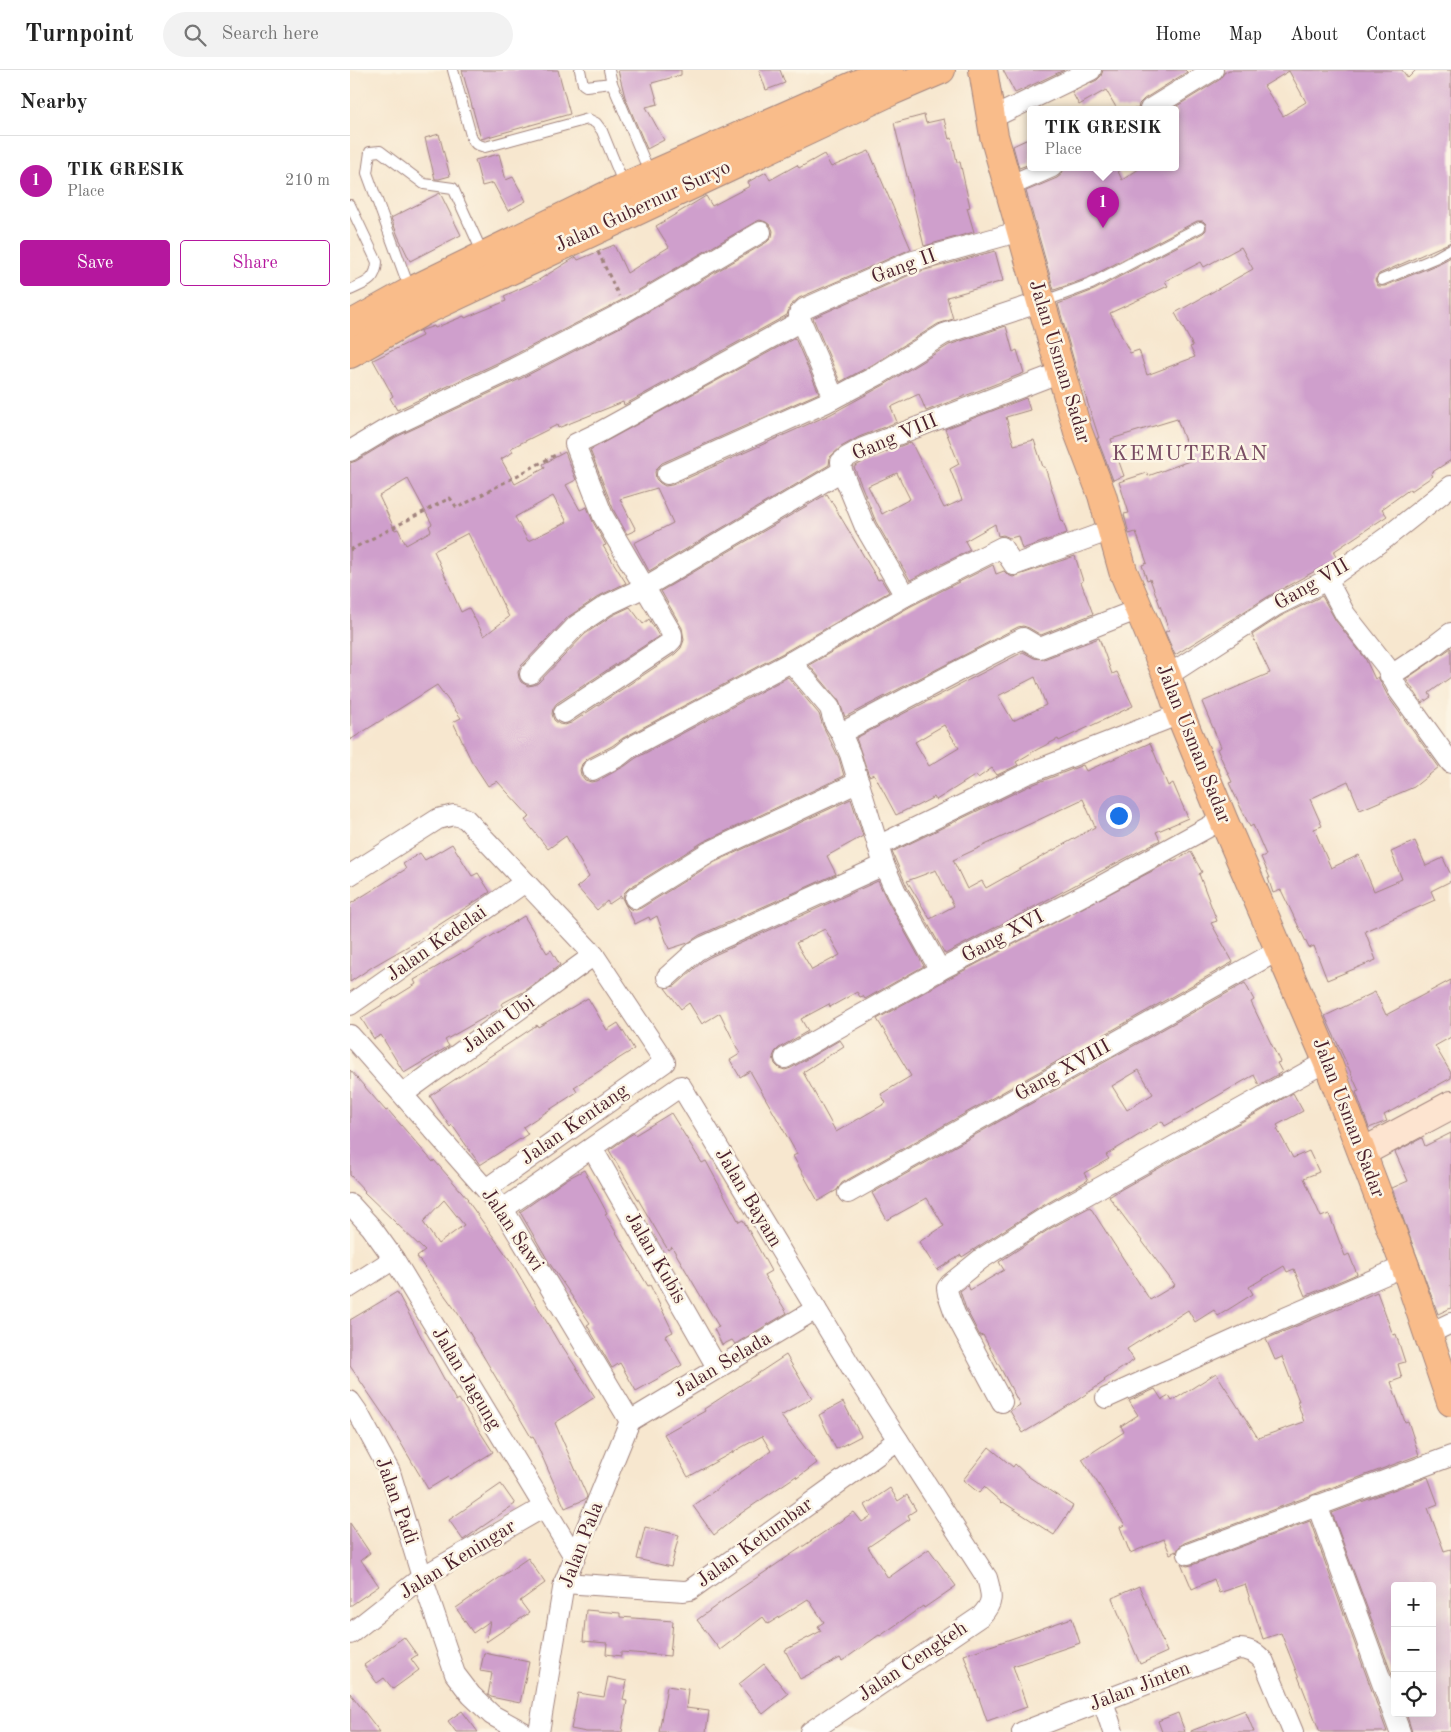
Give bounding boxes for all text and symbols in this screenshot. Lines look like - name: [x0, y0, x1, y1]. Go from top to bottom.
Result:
- search box: [163, 12, 513, 57]
- icon: search: [181, 21, 209, 49]
- text: Turnpoint: [25, 23, 133, 47]
- text: Search here: [221, 25, 319, 44]
- text: Home: [1155, 26, 1201, 44]
- text: Map: [1229, 26, 1262, 44]
- text: About: [1290, 26, 1338, 44]
- text: Contact: [1366, 26, 1426, 44]
- text: Nearby: [20, 92, 88, 113]
- popup: [1027, 106, 1179, 171]
- text: TIK GRESIK: [1044, 119, 1162, 138]
- text: Place: [1044, 142, 1082, 158]
- street label: Jalan Gubernur Suryo: [552, 158, 734, 256]
- text: TIK GRESIK: [67, 161, 184, 180]
- text: 1: [31, 173, 41, 189]
- text: 210 m: [285, 173, 330, 189]
- text: Place: [67, 184, 104, 200]
- pin: 1: [1087, 187, 1119, 228]
- button: Save: [20, 240, 170, 286]
- button: Share: [180, 240, 330, 286]
- street label: Gang II: [869, 246, 939, 288]
- street label: Jalan Usman Sadar: [1025, 278, 1093, 446]
- street label: Gang VIII: [849, 411, 941, 465]
- district label: KEMUTERAN: [1112, 443, 1268, 465]
- street label: Gang VII: [1271, 556, 1353, 614]
- street label: Jalan Usman Sadar: [1152, 662, 1234, 826]
- your location: [1106, 803, 1132, 829]
- street label: Jalan Kedelai: [383, 902, 491, 986]
- street label: Gang XVI: [959, 907, 1047, 967]
- street label: Jalan Ubi: [459, 992, 539, 1058]
- street label: Jalan Usman Sadar: [1308, 1035, 1388, 1201]
- street label: Gang XVIII: [1012, 1037, 1114, 1105]
- street label: Jalan Kentang: [518, 1081, 632, 1169]
- street label: Jalan Bayam: [711, 1145, 785, 1251]
- street label: Jalan Sawi: [477, 1185, 547, 1275]
- street label: Jalan Kubis: [621, 1209, 689, 1307]
- street label: Jalan Jagung: [428, 1324, 505, 1434]
- street label: Jalan Selada: [671, 1328, 775, 1402]
- street label: Jalan Padi: [371, 1455, 421, 1547]
- street label: Jalan Ketumbar: [693, 1494, 817, 1592]
- street label: Jalan Pala: [556, 1499, 608, 1591]
- street label: Jalan Keningar: [396, 1516, 520, 1604]
- map controls: [1391, 1582, 1436, 1717]
- button: +: [1391, 1582, 1436, 1627]
- street label: Jalan Cengkeh: [855, 1618, 971, 1706]
- button: −: [1391, 1627, 1436, 1672]
- street label: Jalan Jinten: [1087, 1659, 1193, 1715]
- button: locate: [1391, 1672, 1436, 1717]

